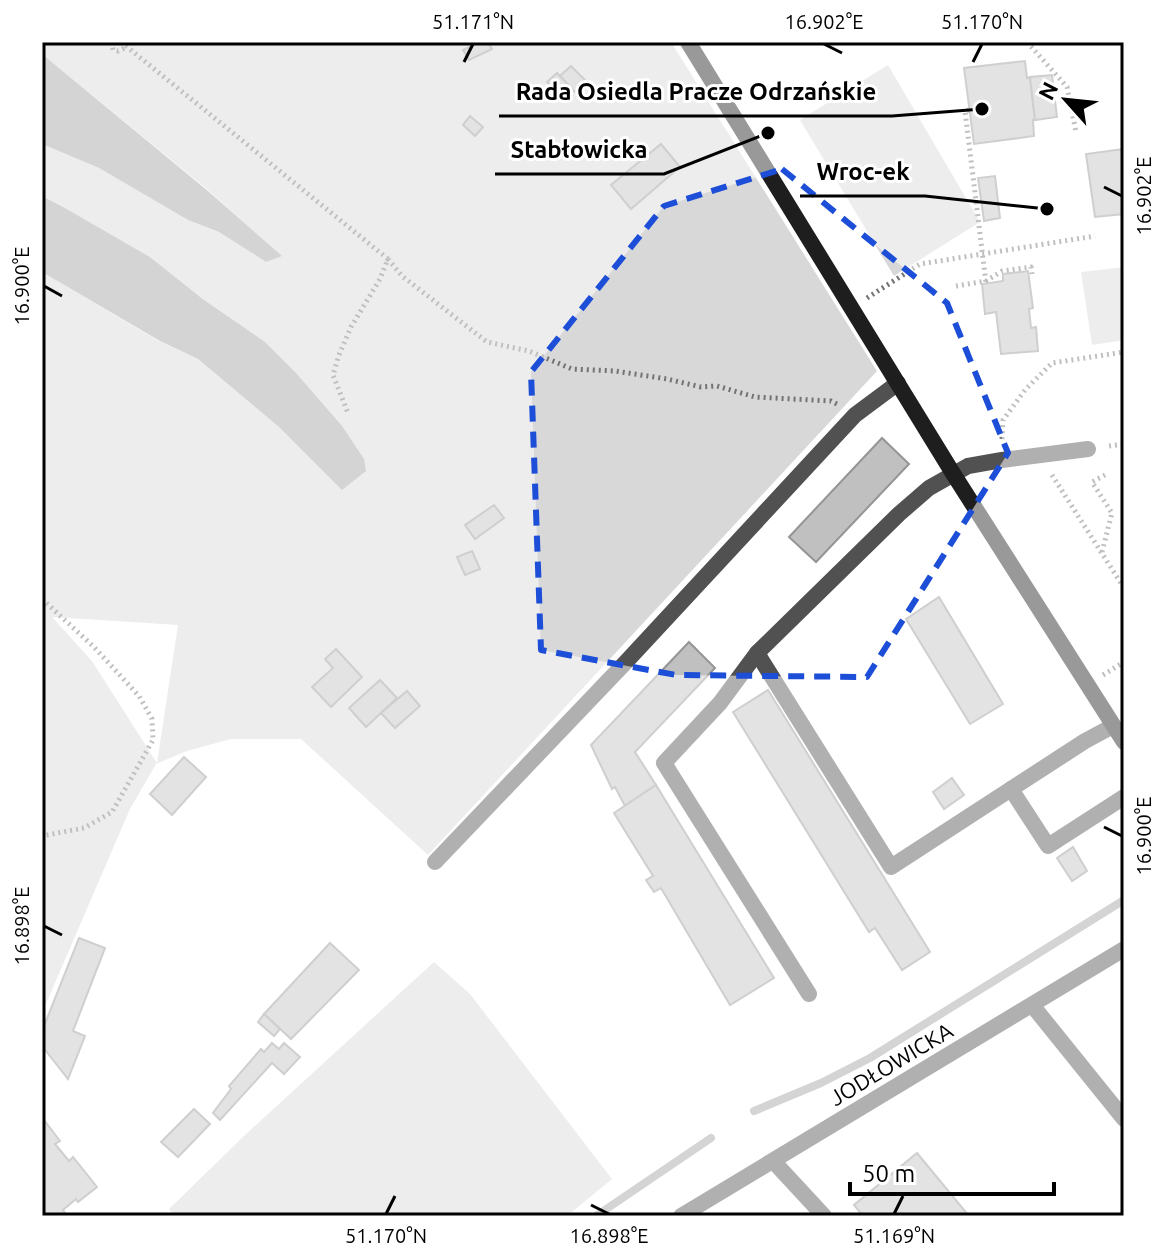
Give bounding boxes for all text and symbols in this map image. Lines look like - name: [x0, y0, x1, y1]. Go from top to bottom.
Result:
- text: 51.171°N: [432, 10, 514, 33]
- text: 16.902°E: [785, 10, 864, 33]
- text: 51.170°N: [941, 10, 1023, 33]
- north arrow: [1026, 60, 1106, 140]
- callout: Rada Osiedla Pracze Odrzańskie: [499, 68, 892, 116]
- text: Rada Osiedla Pracze Odrzańskie: [516, 78, 876, 105]
- text: N: [1033, 78, 1063, 104]
- callout: Stabłowicka: [495, 126, 664, 174]
- text: Stabłowicka: [511, 136, 647, 163]
- callout: Wroc-ek: [800, 148, 925, 196]
- text: 16.902°E: [1132, 157, 1155, 236]
- text: Wroc-ek: [816, 158, 910, 185]
- text: 16.900°E: [10, 247, 33, 326]
- text: 16.900°E: [1132, 797, 1155, 876]
- text: 16.898°E: [10, 887, 33, 966]
- street label: JODŁOWICKA: [825, 1017, 957, 1110]
- scale bar: [850, 1146, 1054, 1196]
- text: 50 m: [862, 1160, 915, 1187]
- text: 51.170°N: [345, 1224, 427, 1247]
- text: 16.898°E: [570, 1224, 649, 1247]
- text: 51.169°N: [853, 1224, 935, 1247]

